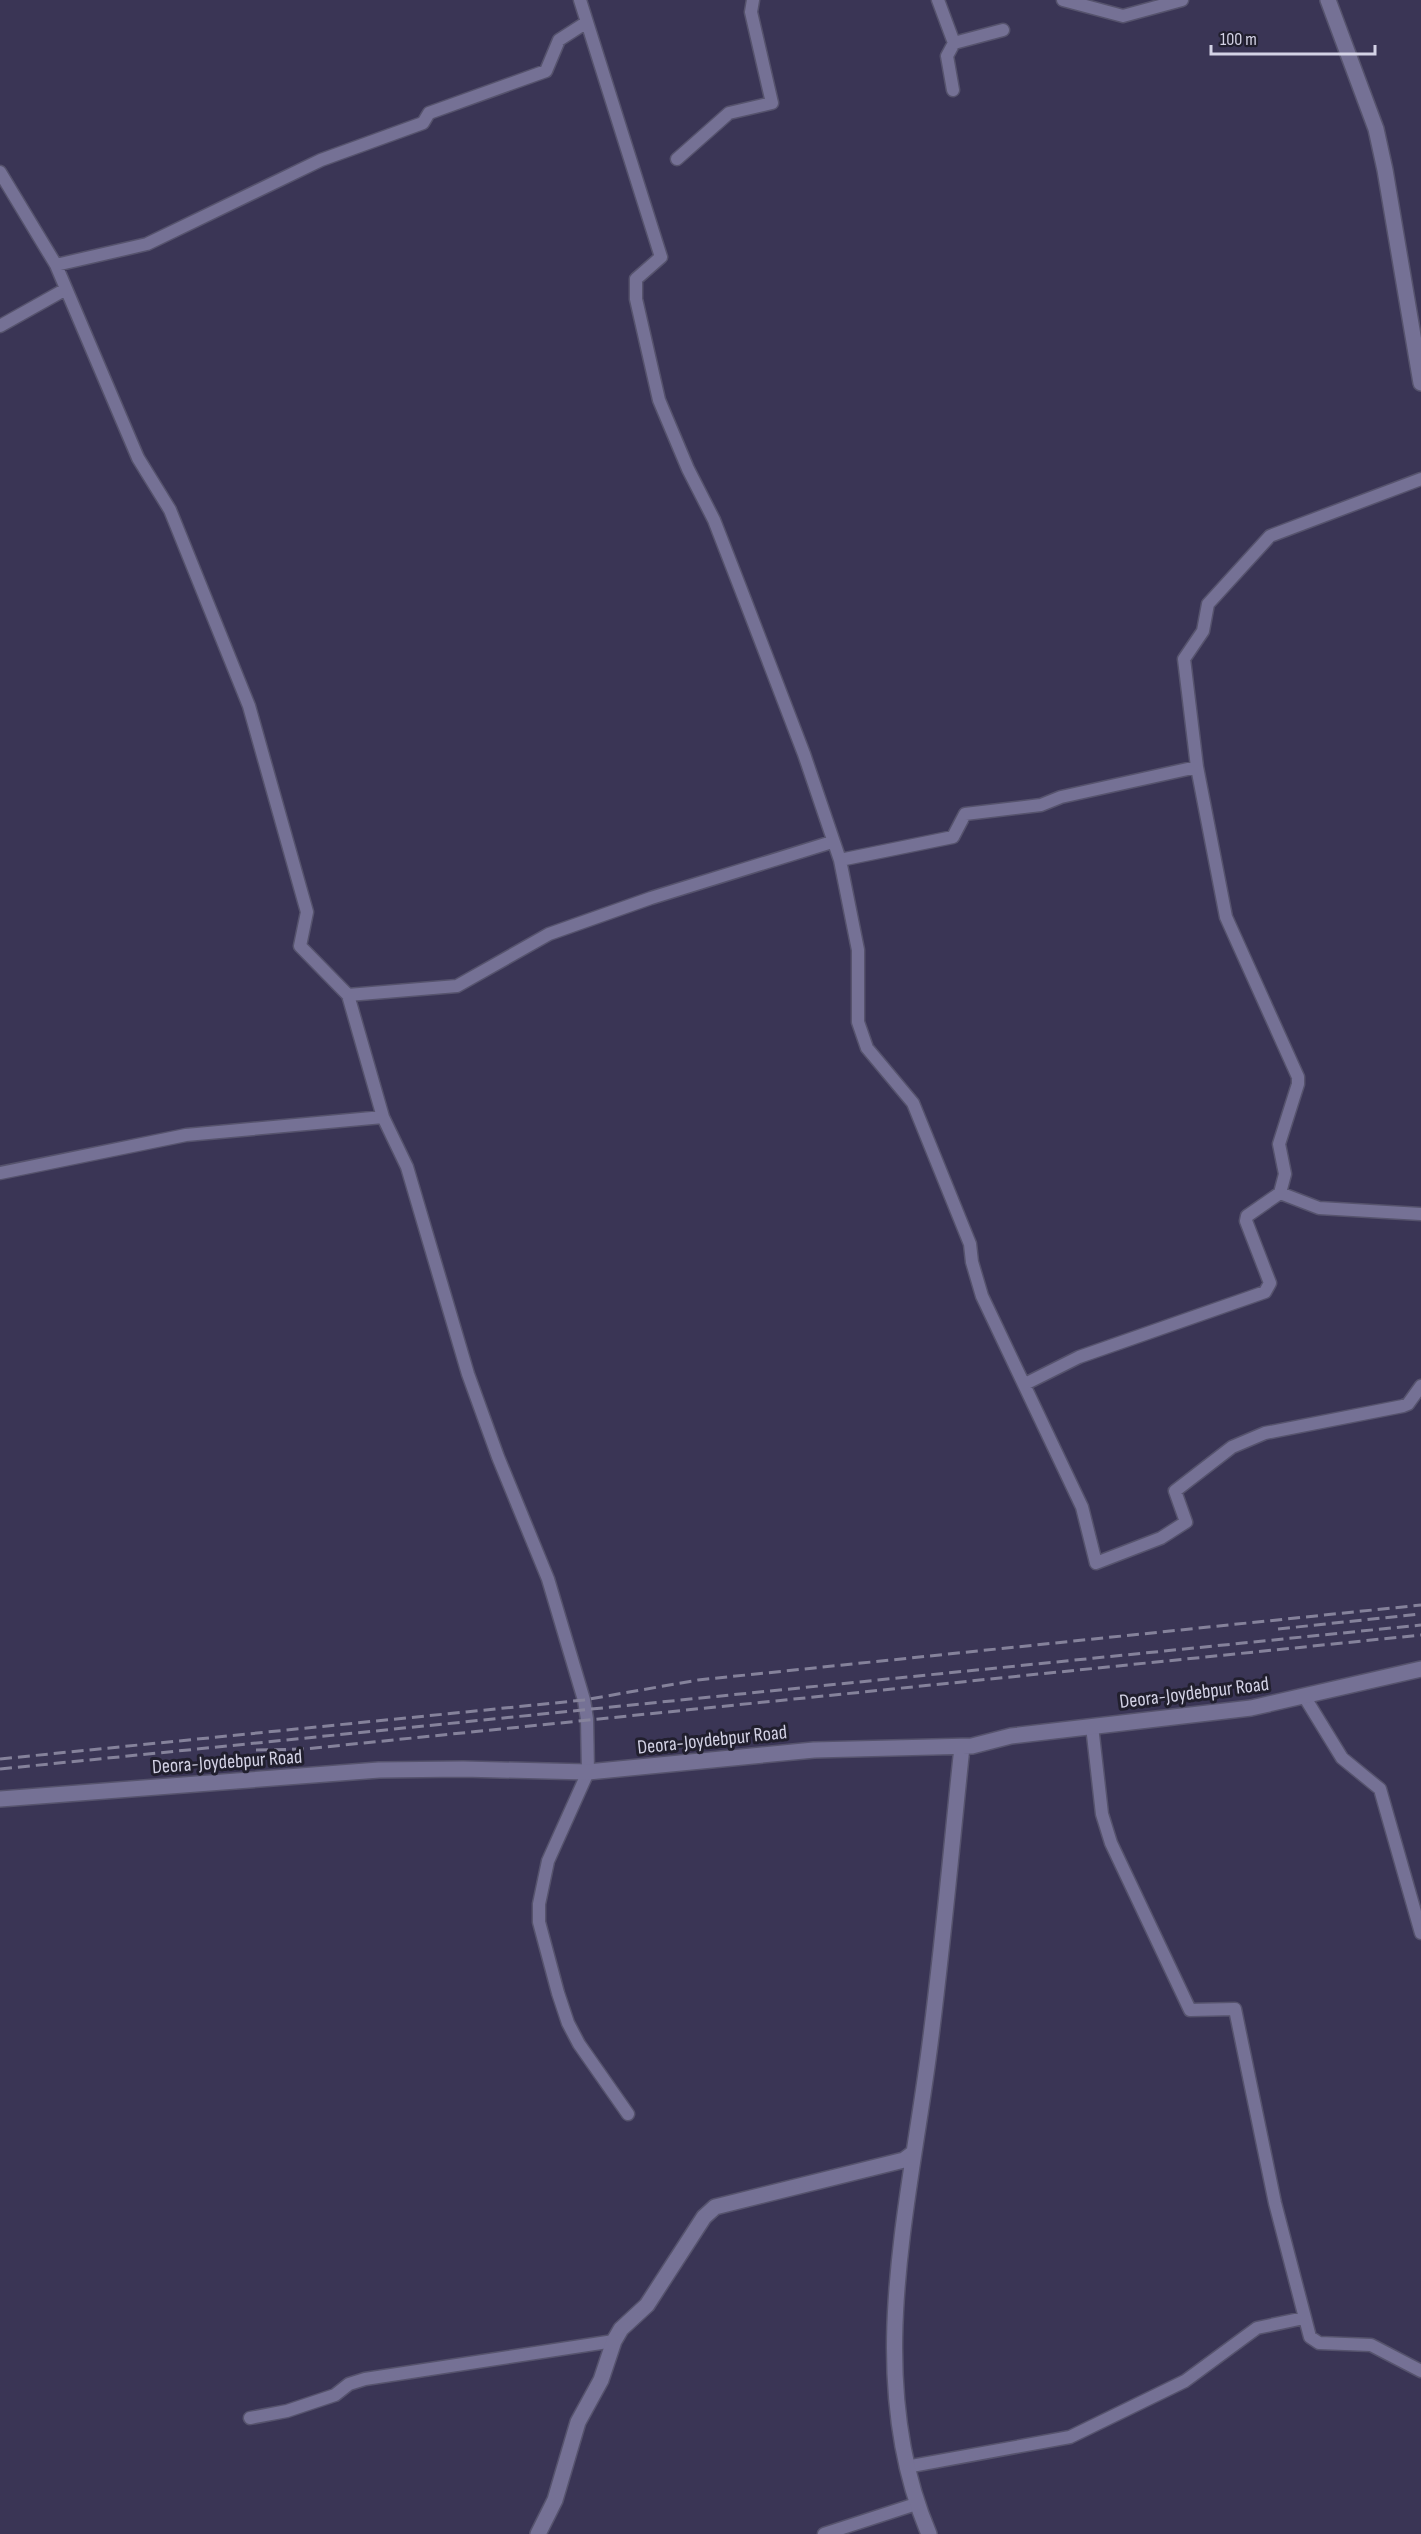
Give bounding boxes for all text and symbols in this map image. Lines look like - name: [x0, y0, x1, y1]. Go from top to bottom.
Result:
- scale bar: [1211, 18, 1374, 56]
- text: 100 m: [1220, 29, 1257, 50]
- street label: Deora-Joydebpur Road: [1118, 1672, 1270, 1714]
- street label: Deora-Joydebpur Road: [636, 1720, 788, 1760]
- street label: Deora-Joydebpur Road: [151, 1745, 303, 1779]

